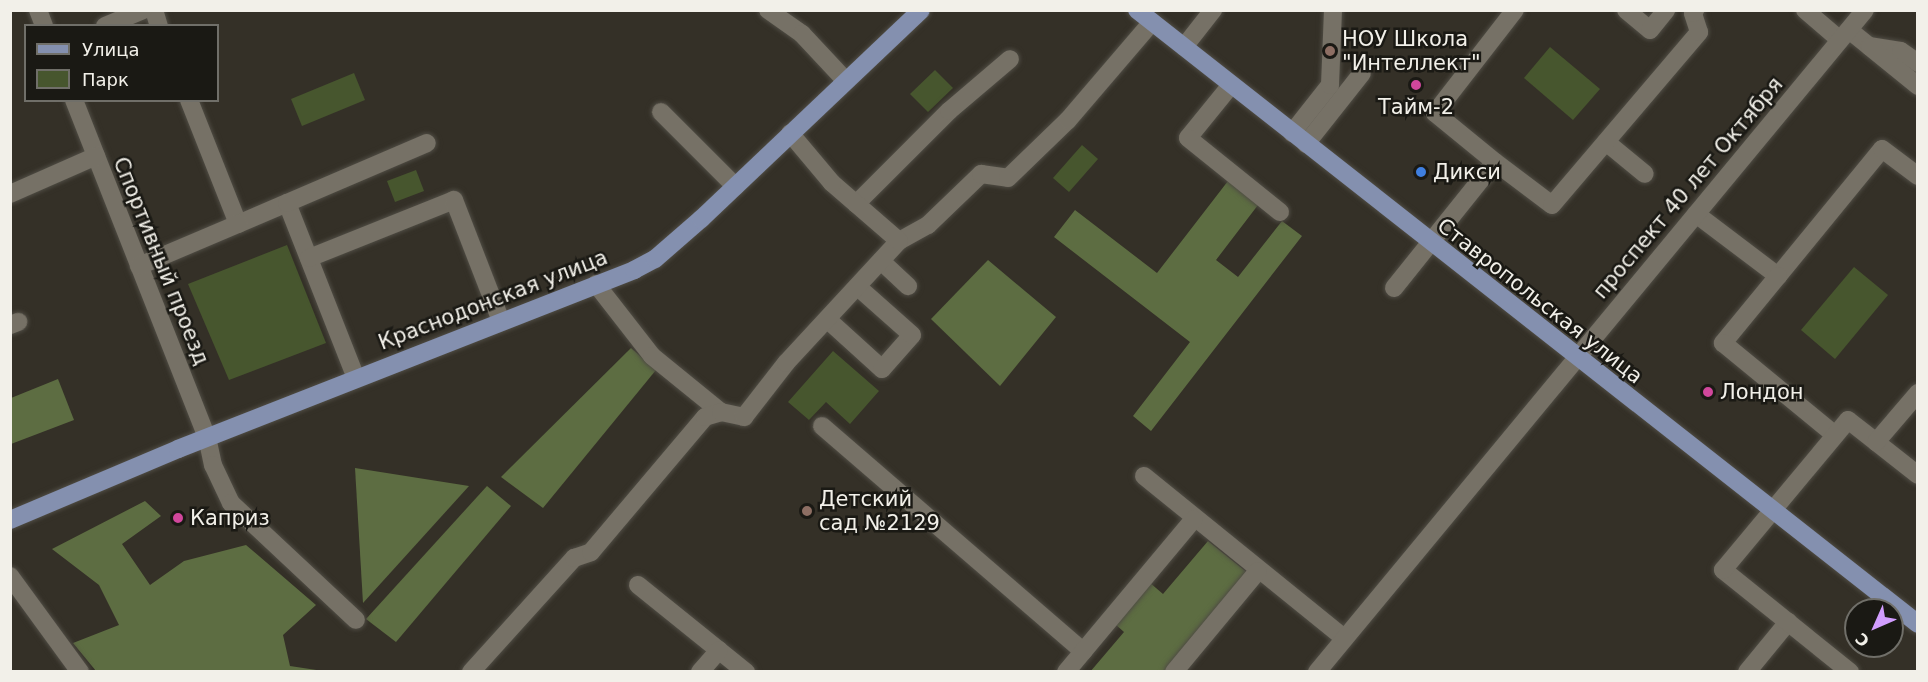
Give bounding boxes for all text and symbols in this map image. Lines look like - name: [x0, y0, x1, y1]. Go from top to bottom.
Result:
- legend: [24, 24, 219, 102]
- place label: НОУ Школа "Интеллект": [1342, 26, 1481, 76]
- text: Улица: [82, 39, 139, 60]
- marker: НОУ Школа "Интеллект": [1323, 44, 1337, 58]
- text: Парк: [82, 69, 129, 90]
- street label: проспект 40 лет Октября: [1588, 72, 1788, 304]
- marker: Тайм-2: [1409, 78, 1423, 92]
- place label: Тайм-2: [1378, 94, 1454, 120]
- street label: Спортивный проезд: [108, 153, 214, 369]
- place label: Дикси: [1433, 159, 1501, 185]
- marker: Дикси: [1414, 165, 1428, 179]
- street label: Ставропольская улица: [1432, 213, 1648, 389]
- street label: Краснодонская улица: [375, 245, 611, 355]
- place label: Лондон: [1720, 379, 1803, 405]
- marker: Лондон: [1701, 385, 1715, 399]
- place label: Детский сад №2129: [819, 486, 940, 536]
- marker: Детский сад №2129: [800, 504, 814, 518]
- place label: Каприз: [190, 505, 270, 531]
- marker: Каприз: [171, 511, 185, 525]
- north arrow: [1844, 598, 1904, 658]
- text: С: [1851, 629, 1873, 651]

